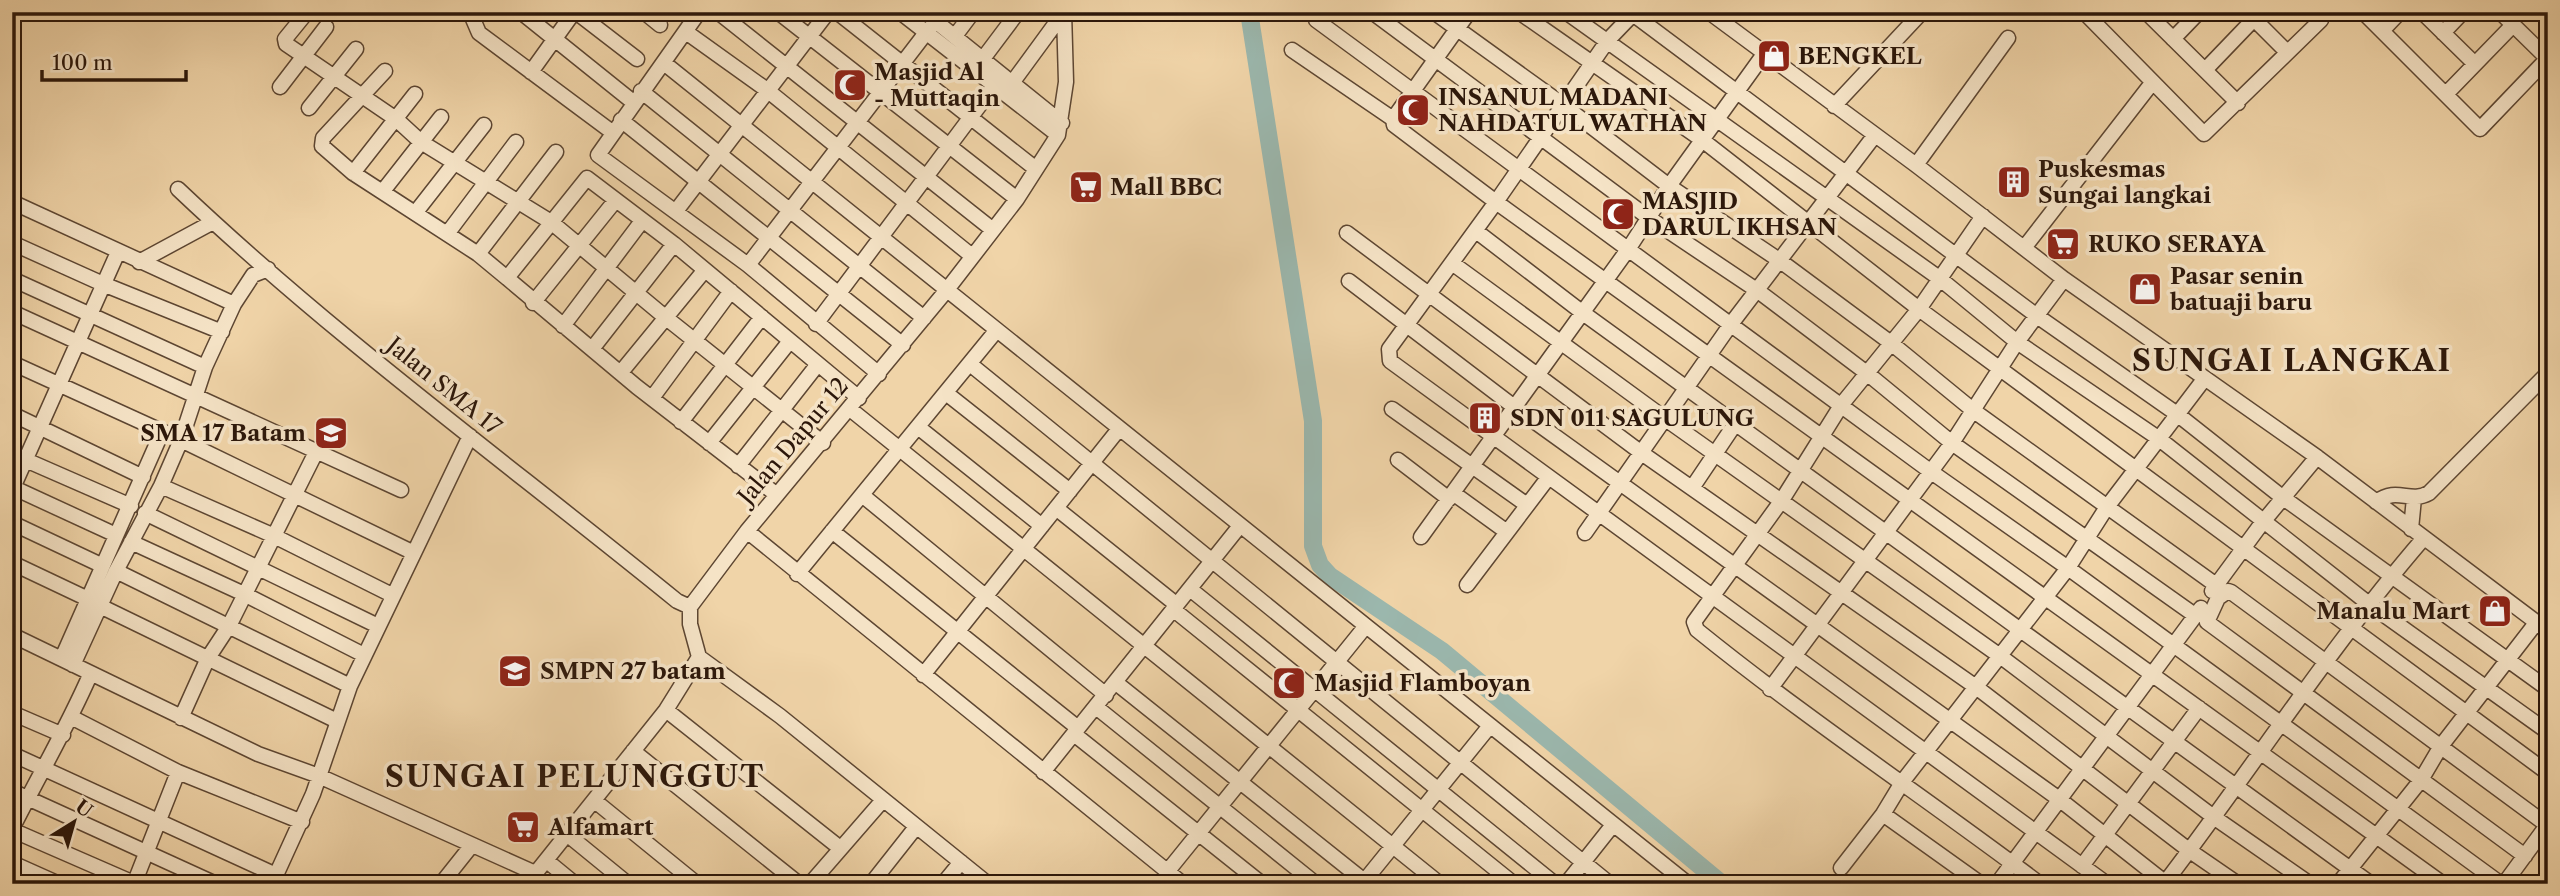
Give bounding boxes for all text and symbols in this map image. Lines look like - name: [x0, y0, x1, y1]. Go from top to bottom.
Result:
- shop icon: BENGKEL: [1755, 37, 1793, 75]
- scale bar: [42, 38, 186, 82]
- place label: BENGKEL: [1798, 42, 1922, 70]
- text: 100 m: [52, 50, 113, 75]
- place label: Masjid Al - Muttaqin: [874, 58, 1000, 112]
- mosque icon: Masjid Al - Muttaqin: [831, 66, 869, 104]
- place label: INSANUL MADANI NAHDATUL WATHAN: [1438, 83, 1707, 137]
- mosque icon: INSANUL MADANI NAHDATUL WATHAN: [1394, 91, 1432, 129]
- place label: Puskesmas Sungai langkai: [2038, 155, 2211, 209]
- building icon: Puskesmas Sungai langkai: [1995, 163, 2033, 201]
- supermarket icon: Mall BBC: [1067, 168, 1105, 206]
- place label: Mall BBC: [1110, 173, 1222, 201]
- place label: MASJID DARUL IKHSAN: [1642, 187, 1837, 241]
- mosque icon: MASJID DARUL IKHSAN: [1599, 195, 1637, 233]
- supermarket icon: RUKO SERAYA: [2044, 225, 2082, 263]
- place label: RUKO SERAYA: [2088, 230, 2266, 258]
- place label: Pasar senin batuaji baru: [2169, 262, 2312, 316]
- shop icon: Pasar senin batuaji baru: [2126, 270, 2164, 308]
- street label: Jalan SMA 17: [379, 329, 508, 441]
- district label: SUNGAI LANGKAI: [2132, 342, 2452, 379]
- street label: Jalan Dapur 12: [730, 372, 854, 512]
- building icon: SDN 011 SAGULUNG: [1466, 399, 1504, 437]
- place label: SDN 011 SAGULUNG: [1510, 404, 1755, 432]
- school or university icon: SMA 17 Batam: [312, 414, 350, 452]
- place label: SMA 17 Batam: [140, 419, 306, 447]
- shop icon: Manalu Mart: [2476, 592, 2514, 630]
- place label: Manalu Mart: [2316, 597, 2471, 625]
- school or university icon: SMPN 27 batam: [496, 652, 534, 690]
- place label: SMPN 27 batam: [540, 657, 726, 685]
- mosque icon: Masjid Flamboyan: [1270, 664, 1308, 702]
- place label: Masjid Flamboyan: [1314, 669, 1531, 697]
- district label: SUNGAI PELUNGGUT: [385, 758, 765, 795]
- north arrow: [38, 788, 108, 858]
- text: U: [71, 795, 97, 823]
- supermarket icon: Alfamart: [504, 808, 542, 846]
- place label: Alfamart: [547, 813, 654, 841]

